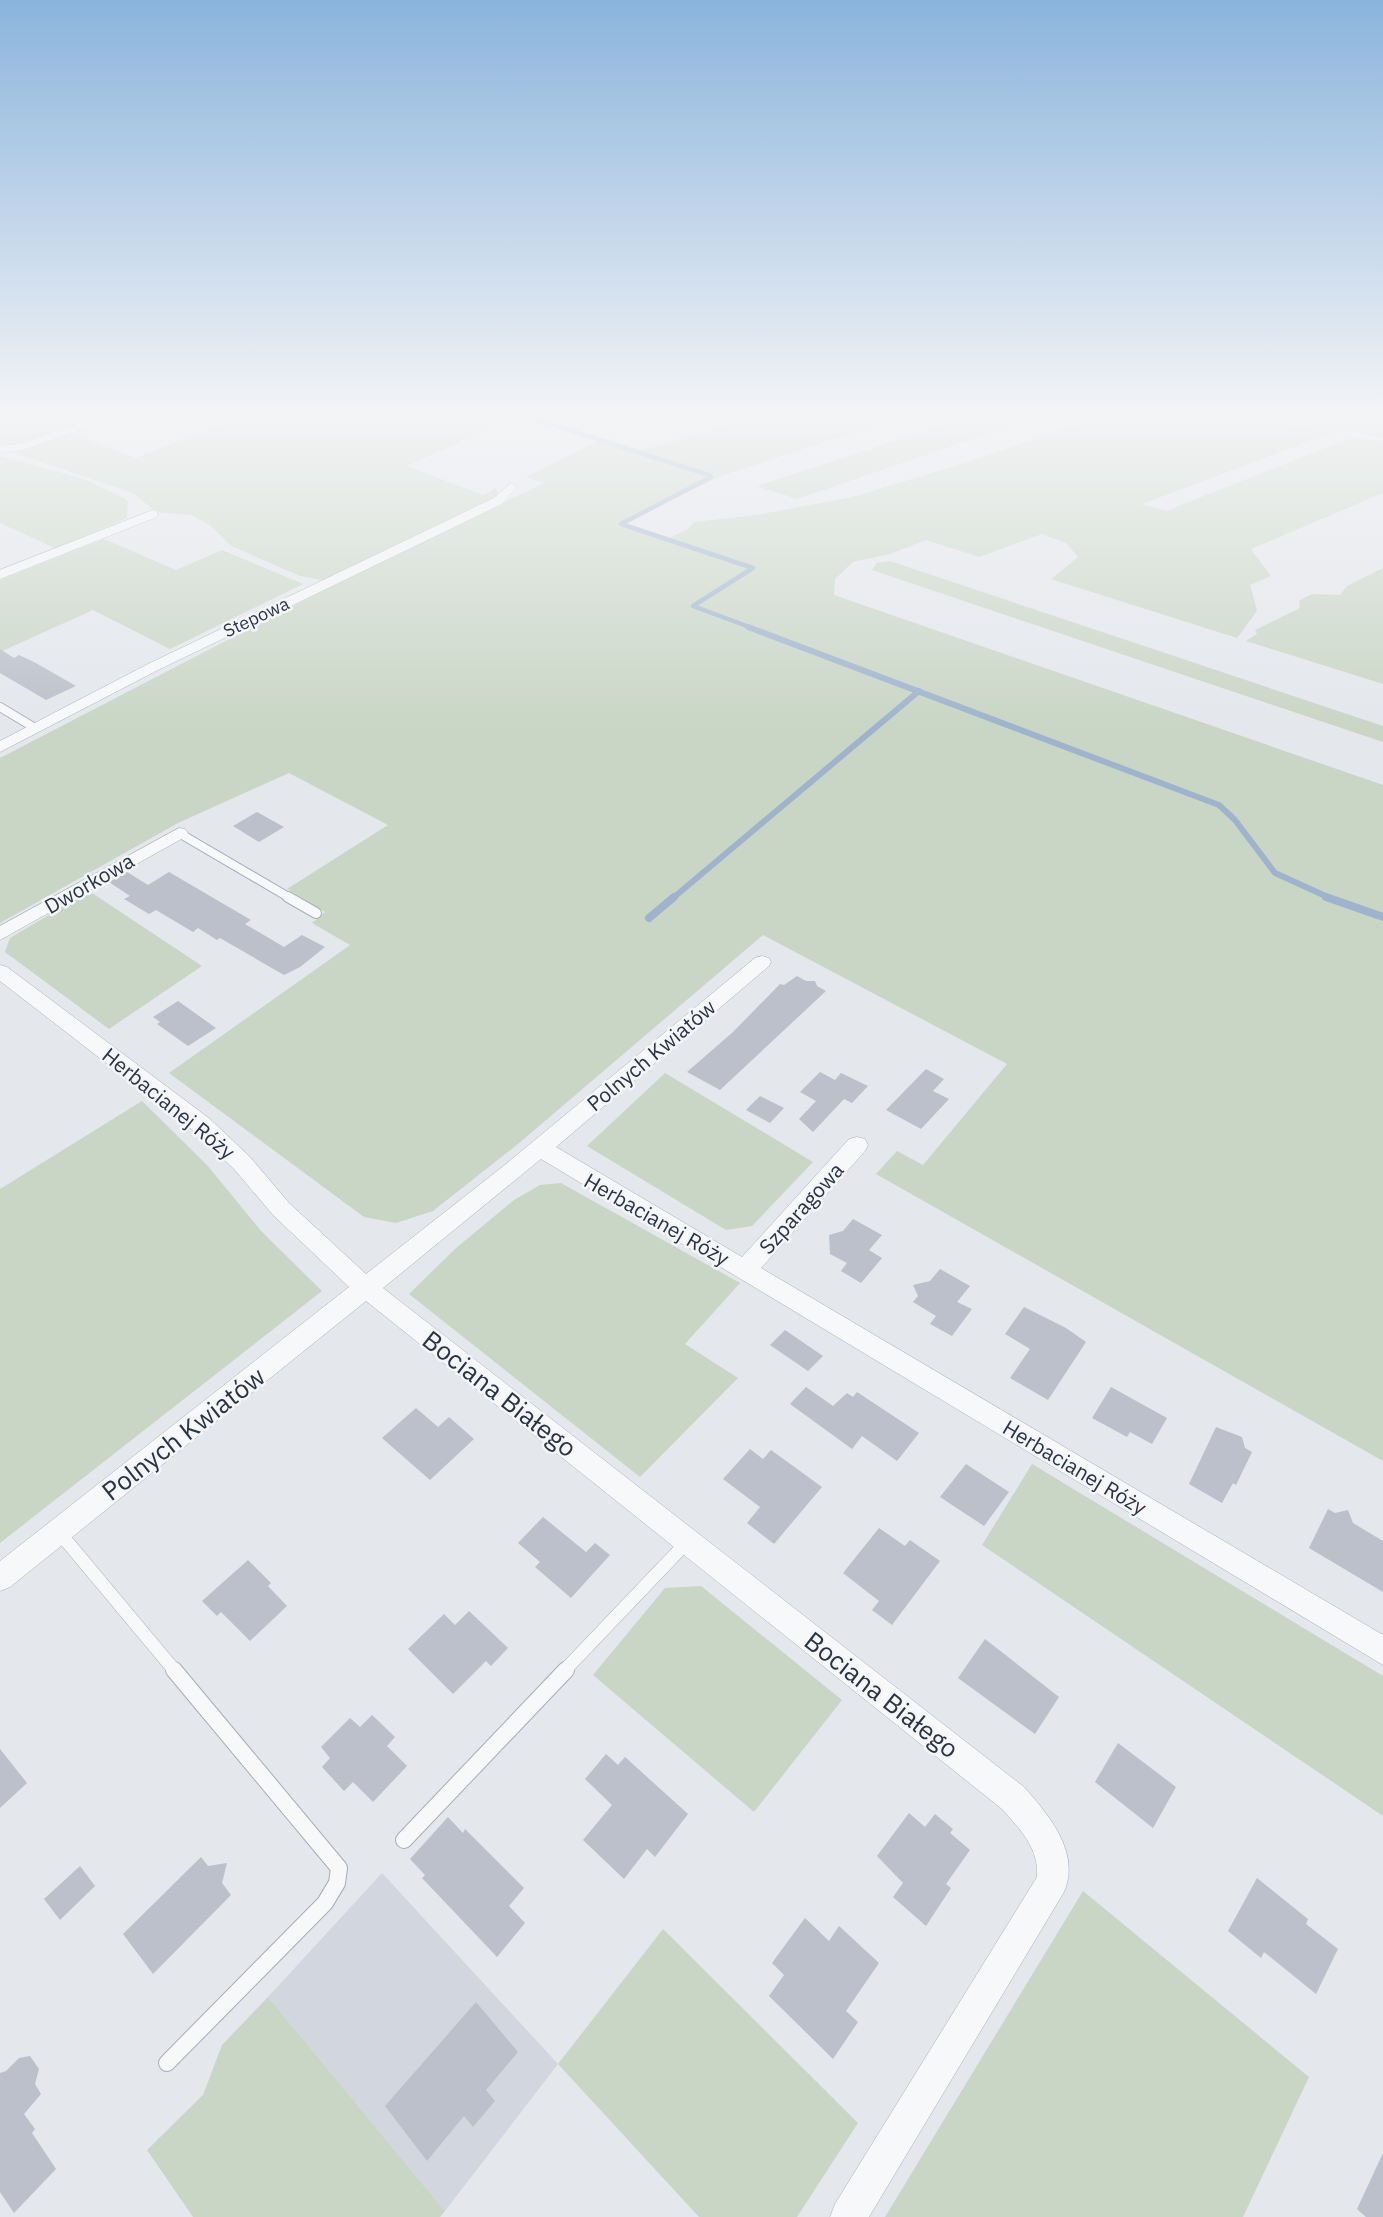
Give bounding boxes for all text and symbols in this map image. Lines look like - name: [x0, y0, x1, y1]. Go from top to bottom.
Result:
- street label: Stepowa: [219, 592, 293, 642]
- street label: Dworkowa: [39, 846, 139, 920]
- street label: Polnych Kwiatów: [581, 993, 721, 1117]
- street label: Herbacianej Róży: [97, 1041, 242, 1166]
- street label: Szparagowa: [752, 1156, 850, 1260]
- street label: Herbacianej Róży: [579, 1166, 735, 1272]
- street label: Bociana Białego: [416, 1322, 584, 1464]
- street label: Polnych Kwiatów: [94, 1359, 272, 1507]
- street label: Herbacianej Róży: [998, 1413, 1153, 1521]
- street label: Bociana Białego: [798, 1623, 966, 1765]

